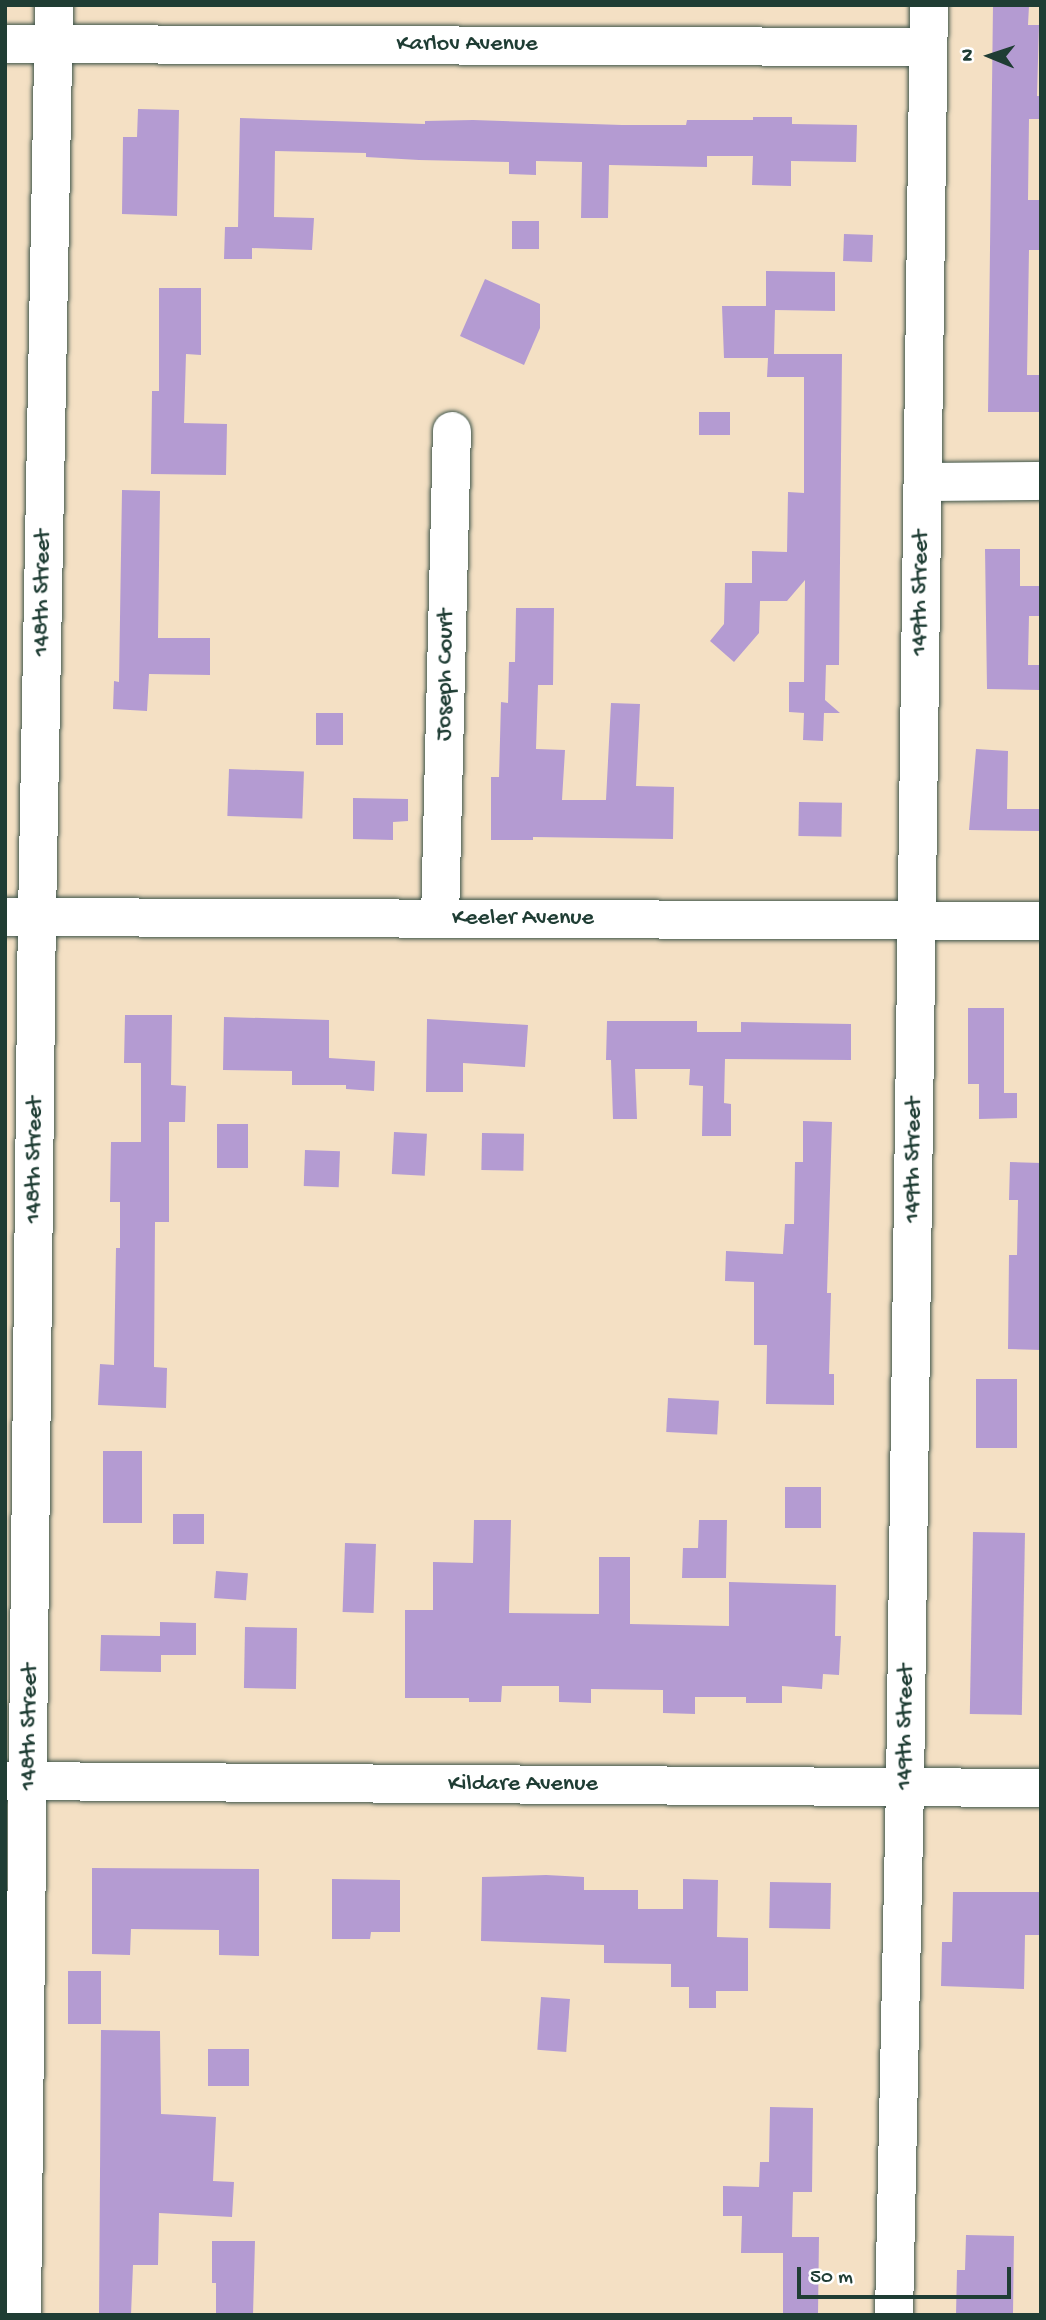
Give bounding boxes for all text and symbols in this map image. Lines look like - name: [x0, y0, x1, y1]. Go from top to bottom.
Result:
- north arrow: [955, 21, 1025, 91]
- street label: Karlov Avenue: [396, 31, 538, 59]
- text: N: [957, 49, 980, 62]
- street label: 148th Street: [27, 529, 59, 657]
- street label: 149th Street: [906, 530, 936, 656]
- street label: Joseph Court: [430, 609, 462, 741]
- street label: Keeler Avenue: [452, 905, 594, 933]
- street label: 148th Street: [19, 1096, 51, 1224]
- street label: 149th Street: [899, 1097, 929, 1223]
- street label: 148th Street: [14, 1663, 46, 1791]
- street label: 149th Street: [891, 1664, 921, 1790]
- street label: Kildare Avenue: [448, 1771, 598, 1799]
- scale bar: [801, 2254, 1014, 2298]
- text: 50 m: [810, 2266, 853, 2291]

